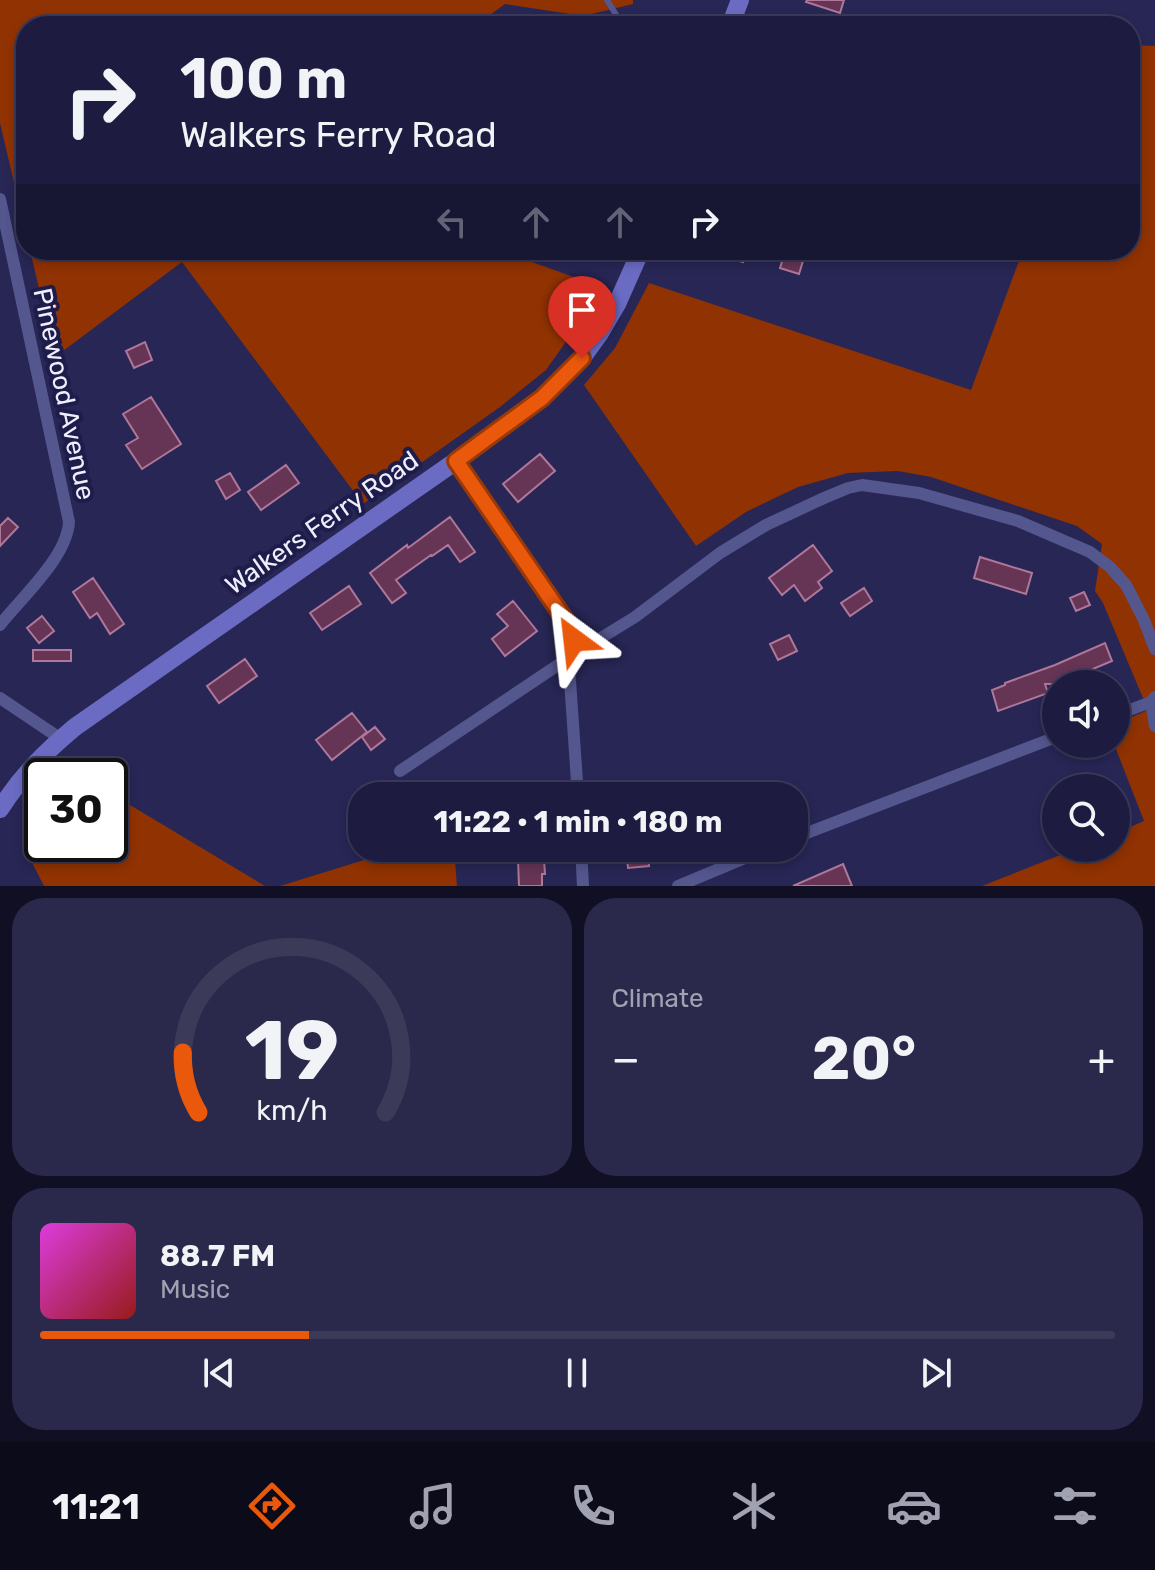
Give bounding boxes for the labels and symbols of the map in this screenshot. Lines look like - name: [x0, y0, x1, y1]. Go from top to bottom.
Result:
- pin: [548, 276, 616, 358]
- street label: Pinewood Avenue: [26, 285, 102, 503]
- street label: Walkers Ferry Road: [219, 445, 425, 601]
- position arrow: [532, 598, 616, 682]
- speed limit sign: 30: [24, 758, 128, 862]

